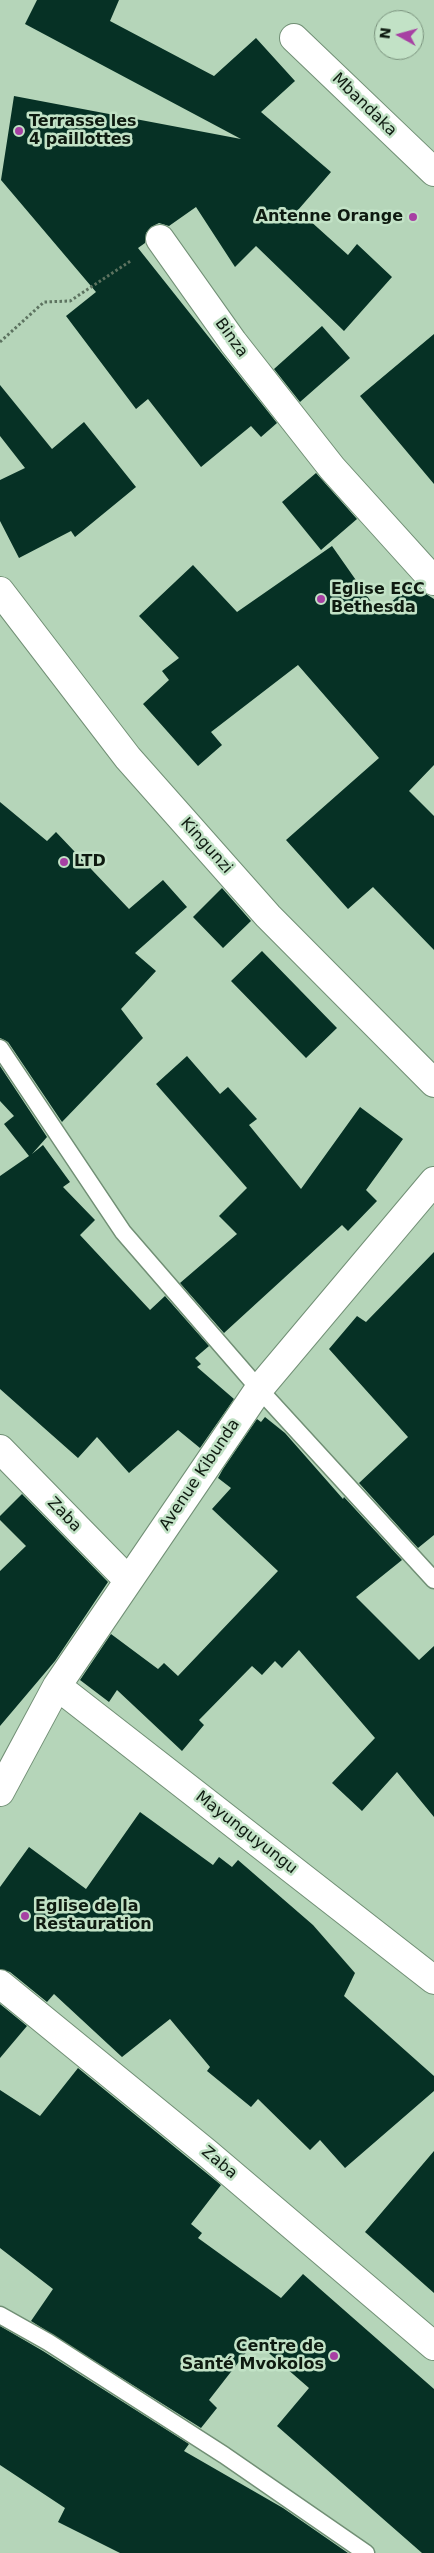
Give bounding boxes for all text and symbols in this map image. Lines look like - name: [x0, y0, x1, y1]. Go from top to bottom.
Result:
- north arrow: [374, 10, 424, 60]
- text: N: [376, 27, 394, 40]
- street label: Mbandaka: [328, 69, 400, 141]
- place label: Terrasse les 4 paillottes: [29, 112, 137, 150]
- marker: Terrasse les 4 paillottes: [13, 125, 25, 137]
- place label: Antenne Orange: [256, 207, 403, 227]
- marker: Antenne Orange: [407, 211, 419, 223]
- street label: Binza: [210, 315, 252, 361]
- place label: Eglise ECC Bethesda: [331, 580, 425, 618]
- marker: Eglise ECC Bethesda: [315, 593, 327, 605]
- street label: Kingunzi: [176, 814, 236, 878]
- place label: LTD: [74, 852, 106, 872]
- marker: LTD: [58, 856, 70, 868]
- street label: Avenue Kibunda: [156, 1416, 244, 1534]
- street label: Zaba: [43, 1494, 85, 1536]
- street label: Mayunguyungu: [191, 1787, 301, 1879]
- place label: Eglise de la Restauration: [35, 1897, 152, 1935]
- marker: Eglise de la Restauration: [19, 1910, 31, 1922]
- street label: Zaba: [197, 2143, 241, 2183]
- place label: Centre de Santé Mvokolos: [182, 2337, 324, 2375]
- marker: Centre de Santé Mvokolos: [328, 2350, 340, 2362]

